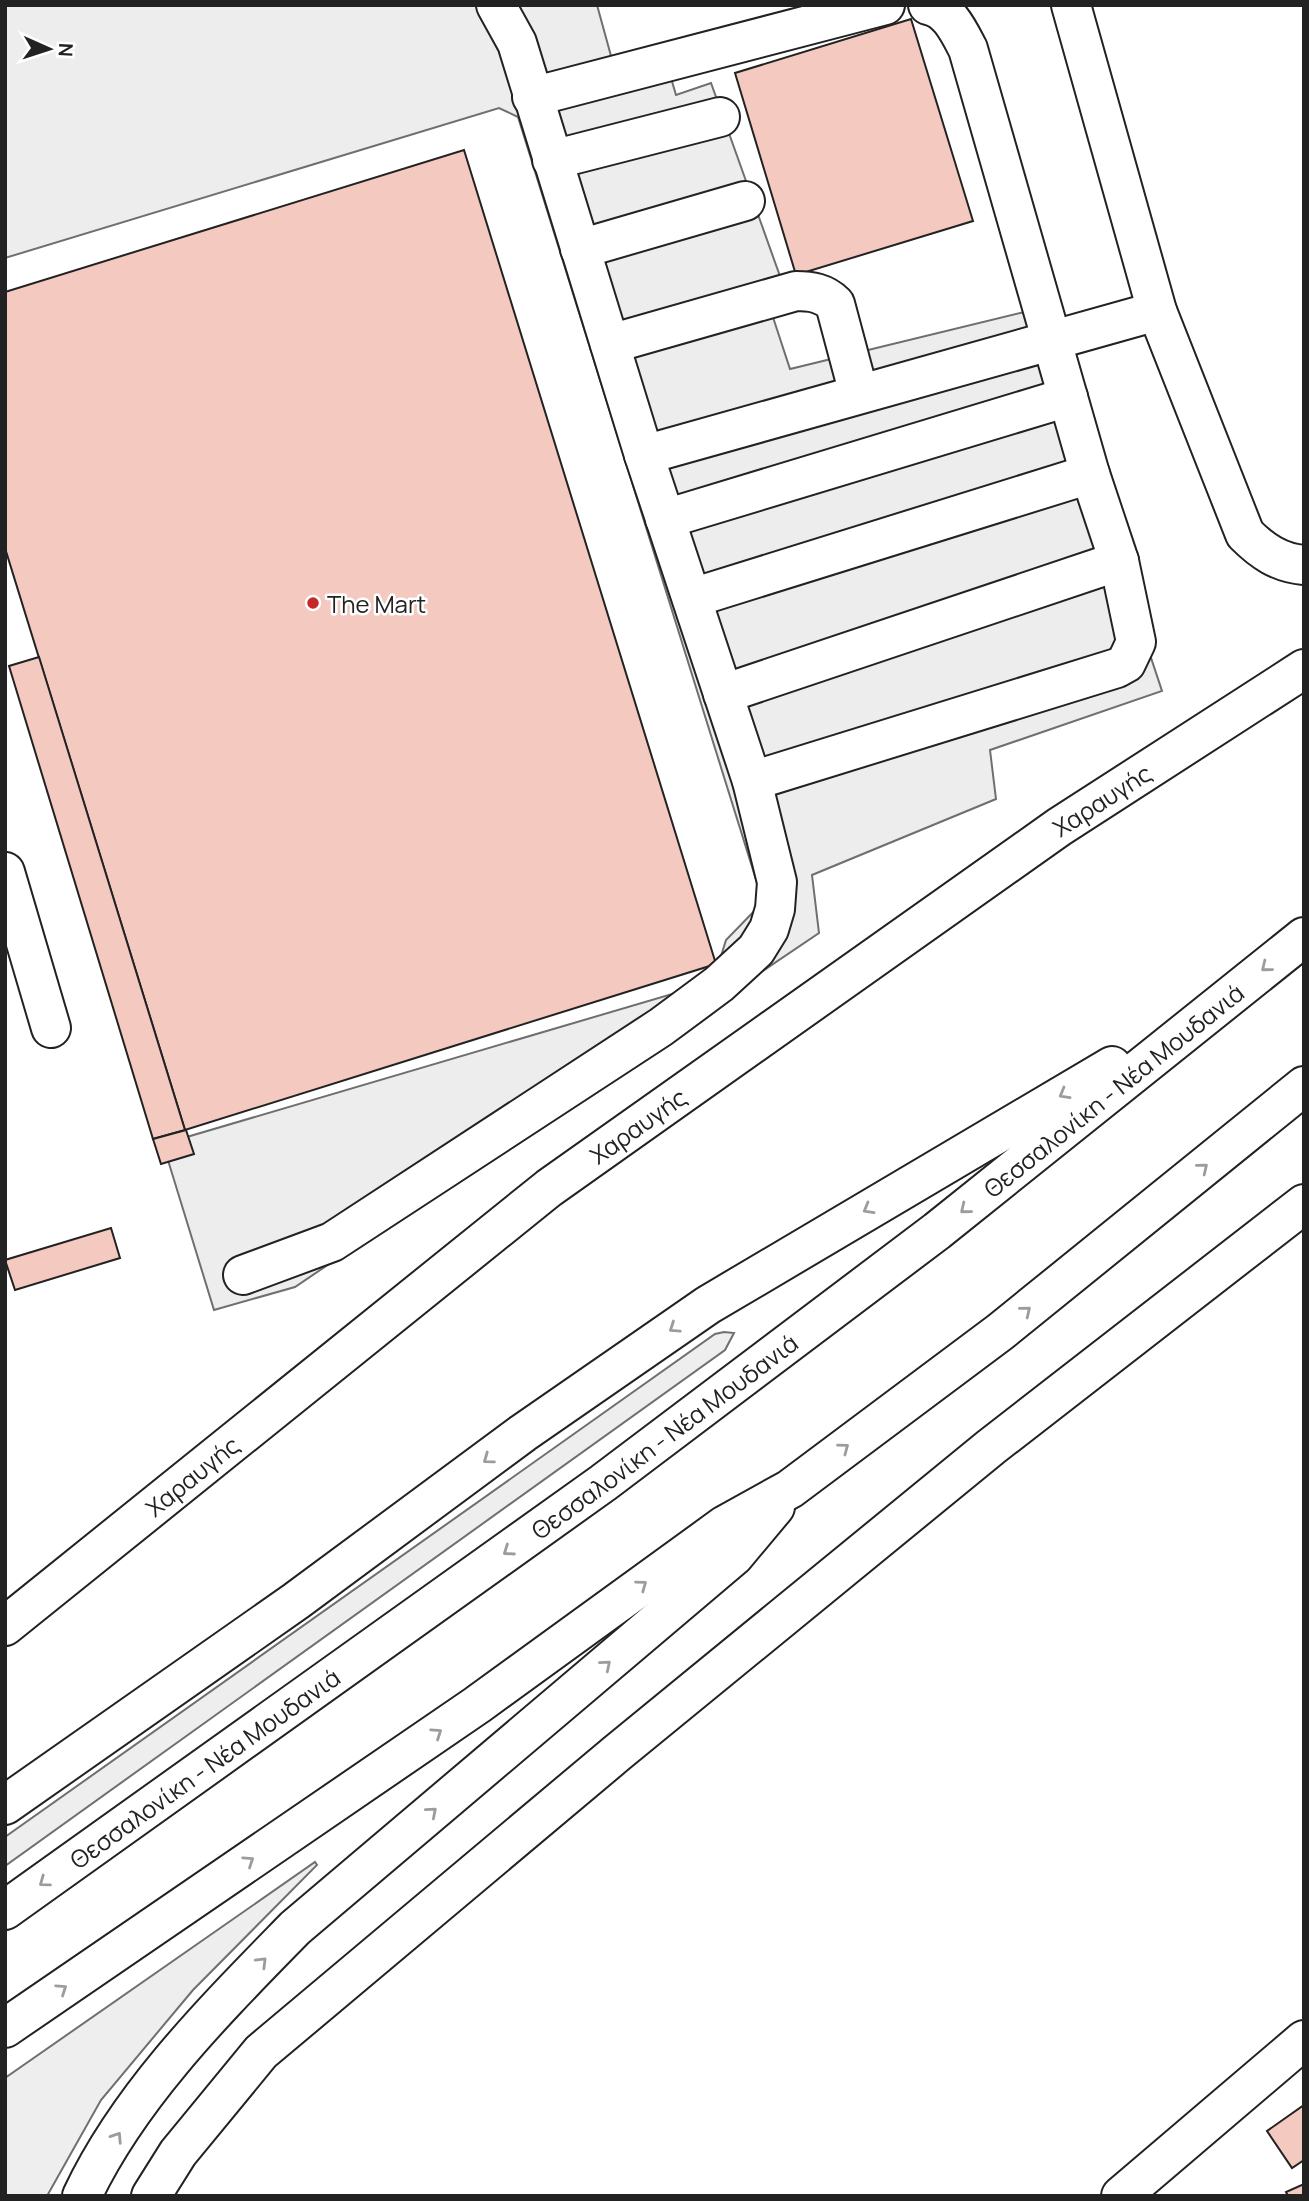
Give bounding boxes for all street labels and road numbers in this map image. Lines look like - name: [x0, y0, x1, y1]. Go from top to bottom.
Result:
- street label: Χαραυγής: [1046, 755, 1157, 844]
- street label: Θεσσαλονίκη - Νέα Μουδανιά: [976, 975, 1250, 1204]
- street label: Χαραυγής: [583, 1080, 693, 1171]
- street label: Θεσσαλονίκη - Νέα Μουδανιά: [524, 1326, 804, 1546]
- street label: Χαραυγής: [138, 1428, 246, 1523]
- street label: Θεσσαλονίκη - Νέα Μουδανιά: [63, 1660, 346, 1875]

